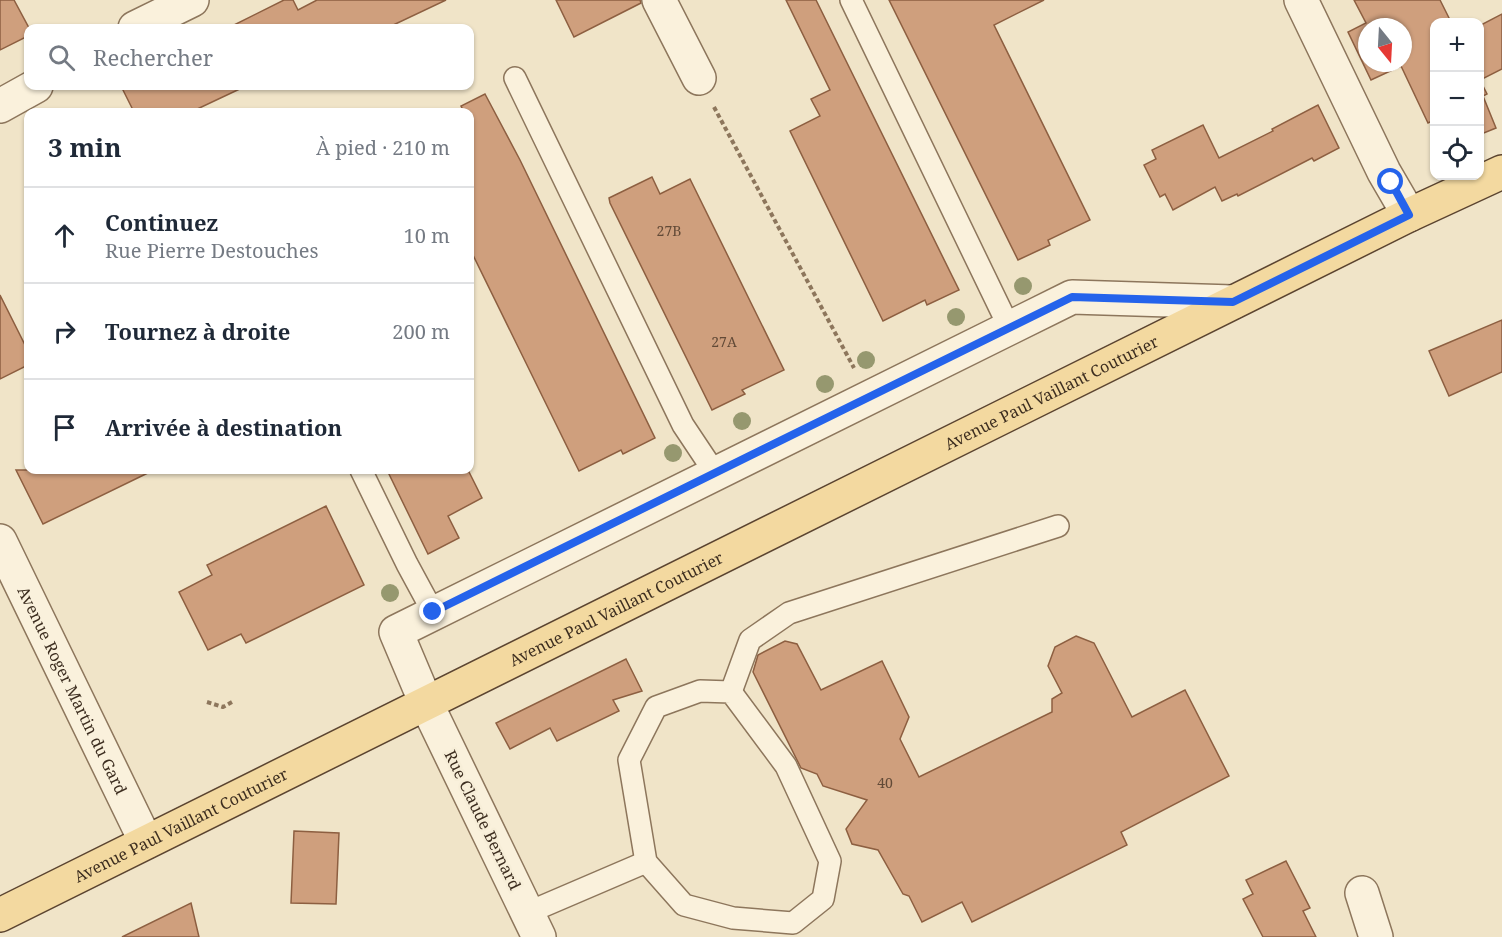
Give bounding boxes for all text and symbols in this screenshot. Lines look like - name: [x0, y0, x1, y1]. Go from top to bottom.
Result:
- north arrow: [1358, 18, 1412, 72]
- map controls: [1430, 18, 1484, 180]
- button: +: [1430, 18, 1484, 72]
- search box: [24, 24, 474, 90]
- icon: search: [45, 41, 78, 74]
- text: Rechercher: [93, 42, 213, 72]
- button: −: [1430, 72, 1484, 126]
- button: locate: [1430, 126, 1484, 180]
- text: 3 min: [48, 129, 122, 165]
- text: À pied · 210 m: [316, 134, 450, 161]
- route start: [1377, 168, 1403, 194]
- text: Continuez: [105, 207, 218, 237]
- icon: ahead: [48, 219, 81, 252]
- house number: 27B: [657, 221, 681, 240]
- text: 10 m: [404, 222, 450, 249]
- text: Rue Pierre Destouches: [105, 237, 318, 264]
- icon: right: [48, 315, 81, 348]
- text: Tournez à droite: [105, 316, 290, 346]
- text: 200 m: [392, 318, 450, 345]
- street label: Avenue Paul Vaillant Couturier: [941, 330, 1163, 455]
- house number: 27A: [711, 332, 737, 351]
- icon: arrive: [48, 411, 81, 444]
- text: Arrivée à destination: [105, 412, 342, 442]
- street label: Avenue Paul Vaillant Couturier: [505, 546, 727, 671]
- street label: Avenue Roger Martin du Gard: [13, 583, 132, 798]
- route end: [419, 598, 445, 624]
- street label: Rue Claude Bernard: [440, 746, 527, 894]
- street label: Avenue Paul Vaillant Couturier: [70, 763, 292, 888]
- house number: 40: [877, 773, 893, 792]

